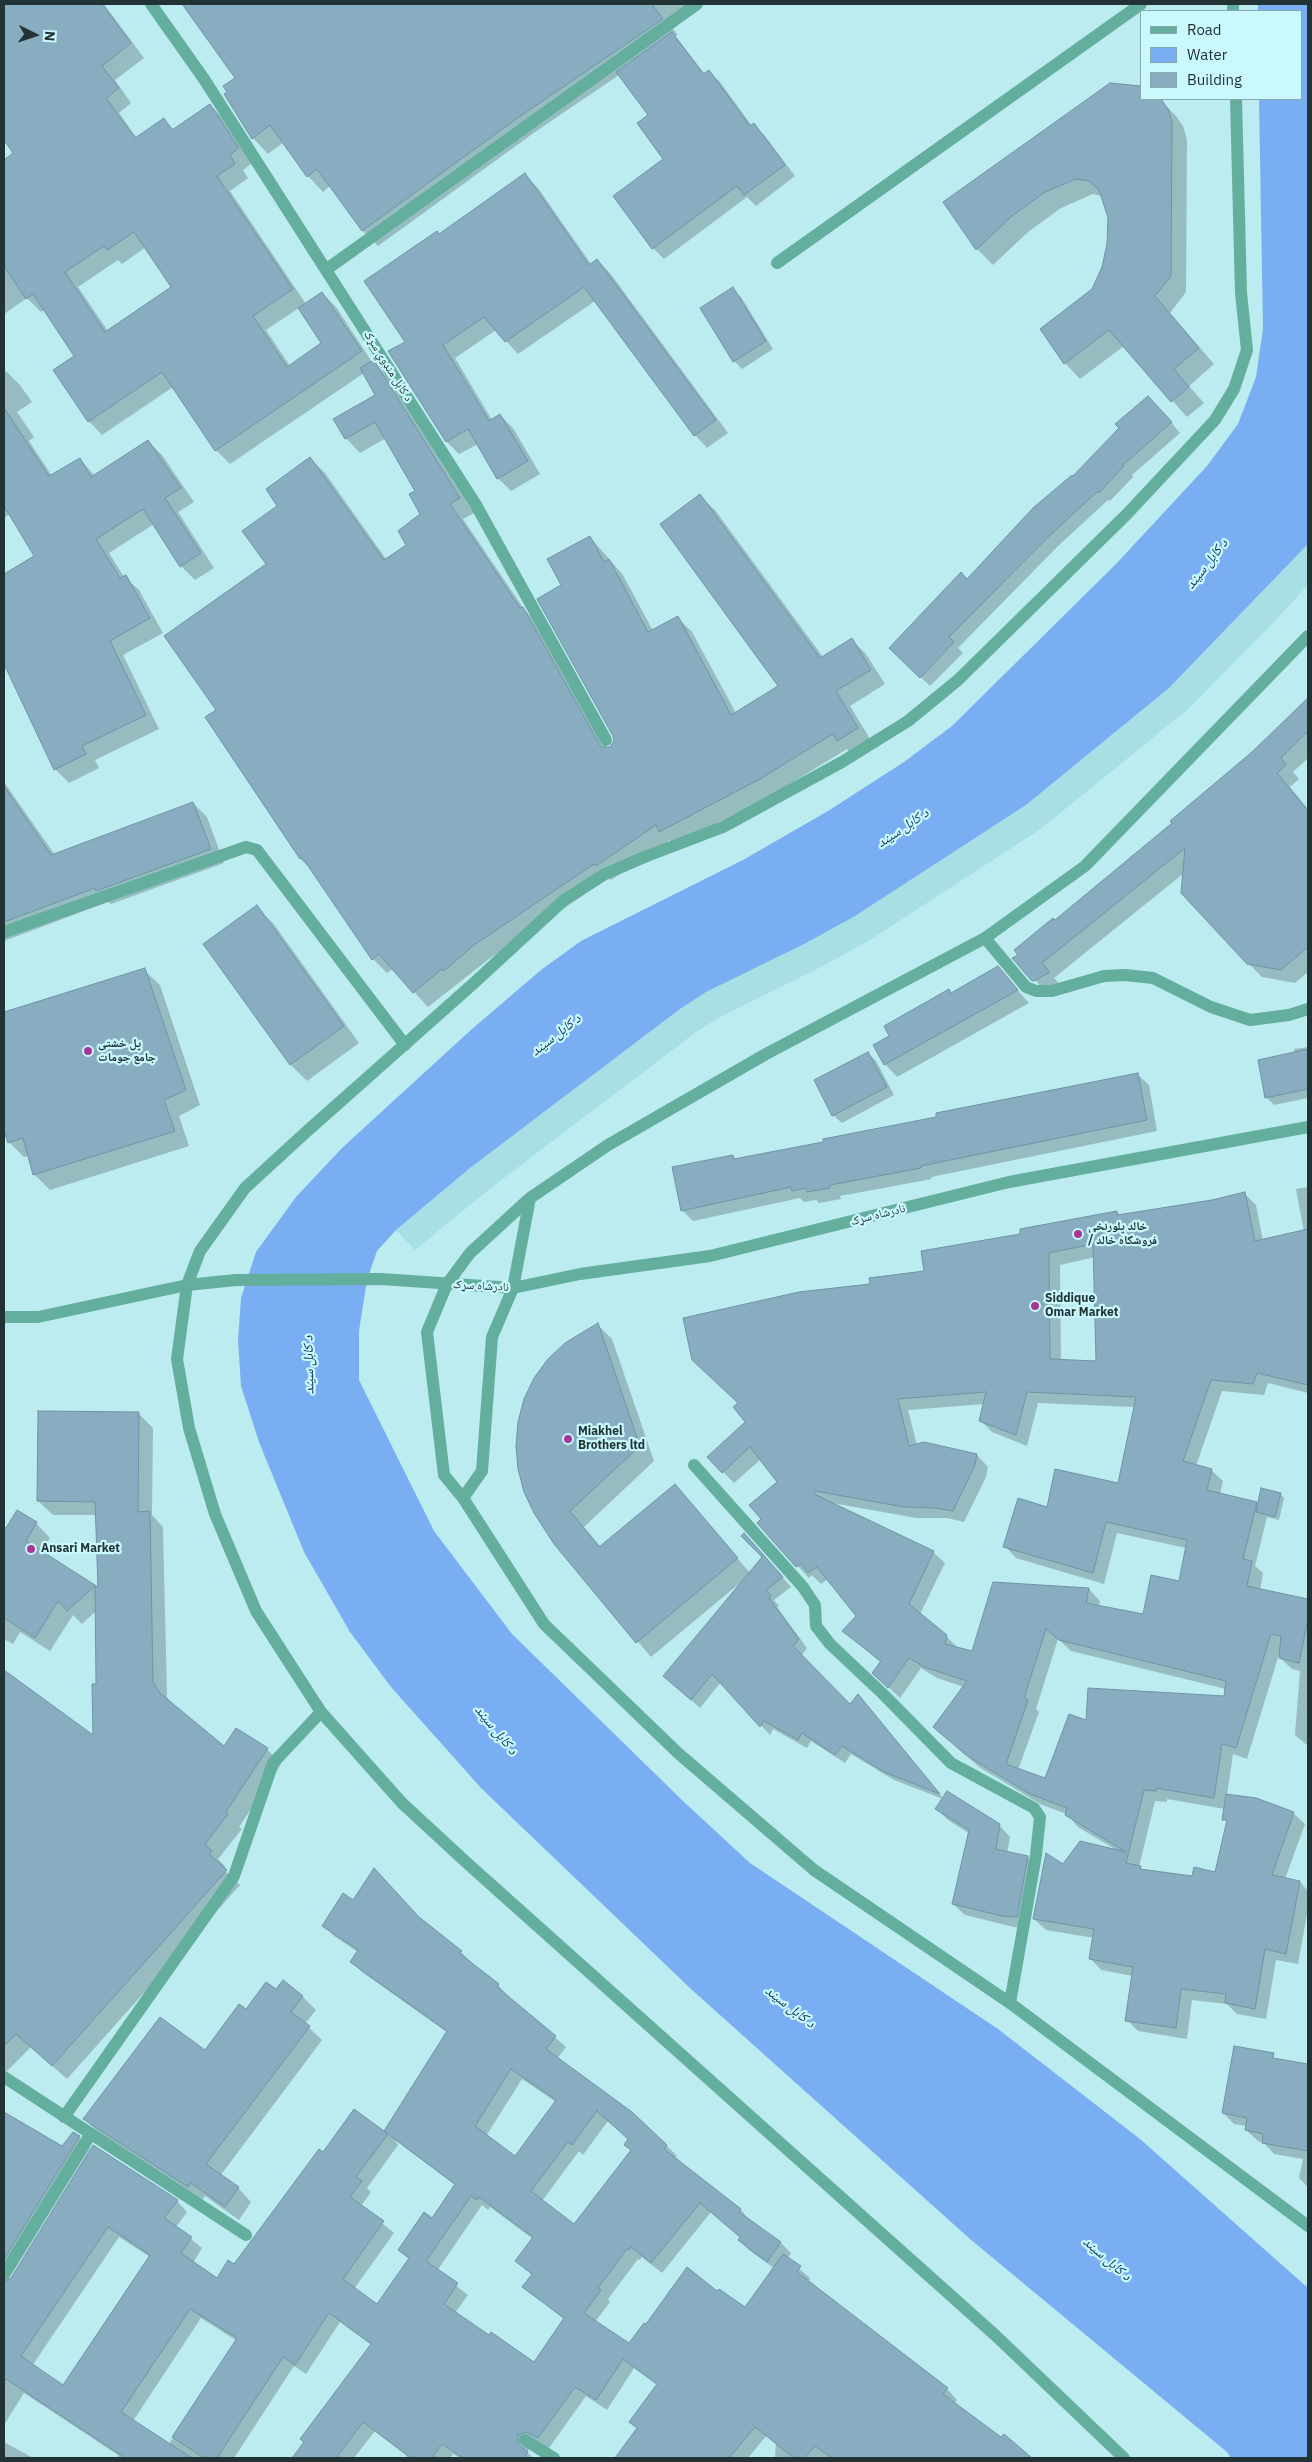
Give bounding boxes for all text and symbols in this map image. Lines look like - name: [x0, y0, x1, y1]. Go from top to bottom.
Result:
- north arrow: [10, 10, 60, 60]
- legend: [1140, 10, 1302, 100]
- text: Road: [1187, 20, 1222, 39]
- text: N: [41, 30, 59, 42]
- text: Water: [1187, 45, 1227, 64]
- text: Building: [1187, 70, 1242, 89]
- street label: د کابل منډوي سړک: [360, 328, 416, 404]
- water label: د کابل سيند: [1182, 536, 1232, 592]
- water label: د کابل سيند: [874, 805, 932, 851]
- water label: د کابل سيند: [528, 1010, 584, 1060]
- place label: پل خشتی جامع جومات: [98, 1037, 156, 1065]
- marker: پل خشتی جامع جومات: [82, 1045, 94, 1057]
- street label: نادرشاه سړک: [849, 1201, 907, 1229]
- place label: خالد پلورنځی / فروشگاه خالد: [1088, 1220, 1157, 1248]
- marker: خالد پلورنځی / فروشگاه خالد: [1072, 1228, 1084, 1240]
- street label: نادرشاه سړک: [453, 1277, 509, 1295]
- place label: Siddique Omar Market: [1045, 1292, 1118, 1320]
- marker: Siddique Omar Market: [1029, 1300, 1041, 1312]
- water label: د کابل سيند: [300, 1335, 318, 1395]
- place label: Miakhel Brothers ltd: [578, 1425, 645, 1453]
- marker: Miakhel Brothers ltd: [562, 1433, 574, 1445]
- place label: Ansari Market: [41, 1542, 120, 1556]
- marker: Ansari Market: [25, 1543, 37, 1555]
- water label: د کابل سيند: [471, 1702, 521, 1758]
- water label: د کابل سيند: [762, 1982, 818, 2032]
- water label: د کابل سيند: [1079, 2233, 1135, 2285]

